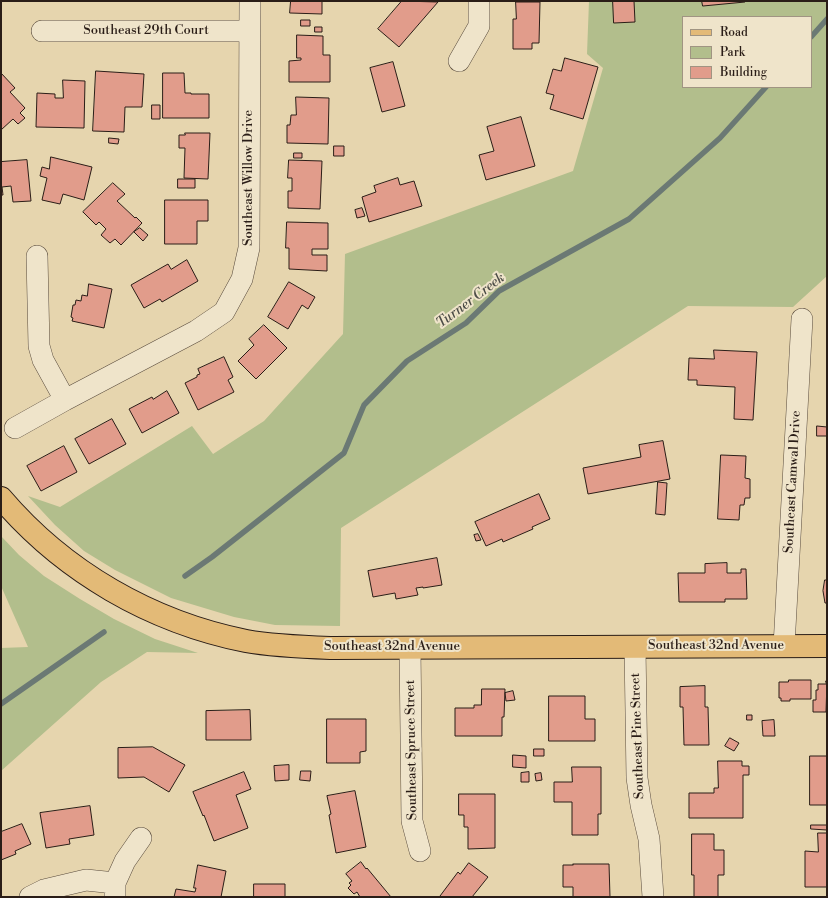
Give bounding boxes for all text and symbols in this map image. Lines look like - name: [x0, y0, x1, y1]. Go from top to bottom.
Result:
- legend: [682, 16, 812, 88]
- street label: Southeast 29th Court: [83, 23, 209, 39]
- text: Road: [720, 25, 748, 40]
- text: Park: [720, 45, 745, 60]
- text: Building: [720, 65, 767, 80]
- street label: Southeast Willow Drive: [241, 110, 257, 246]
- water label: Turner Creek: [434, 270, 508, 332]
- street label: Southeast Camwal Drive: [781, 410, 805, 554]
- street label: Southeast 32nd Avenue: [648, 638, 784, 654]
- street label: Southeast 32nd Avenue: [324, 639, 460, 655]
- street label: Southeast Pine Street: [628, 673, 648, 799]
- street label: Southeast Spruce Street: [403, 680, 421, 820]

